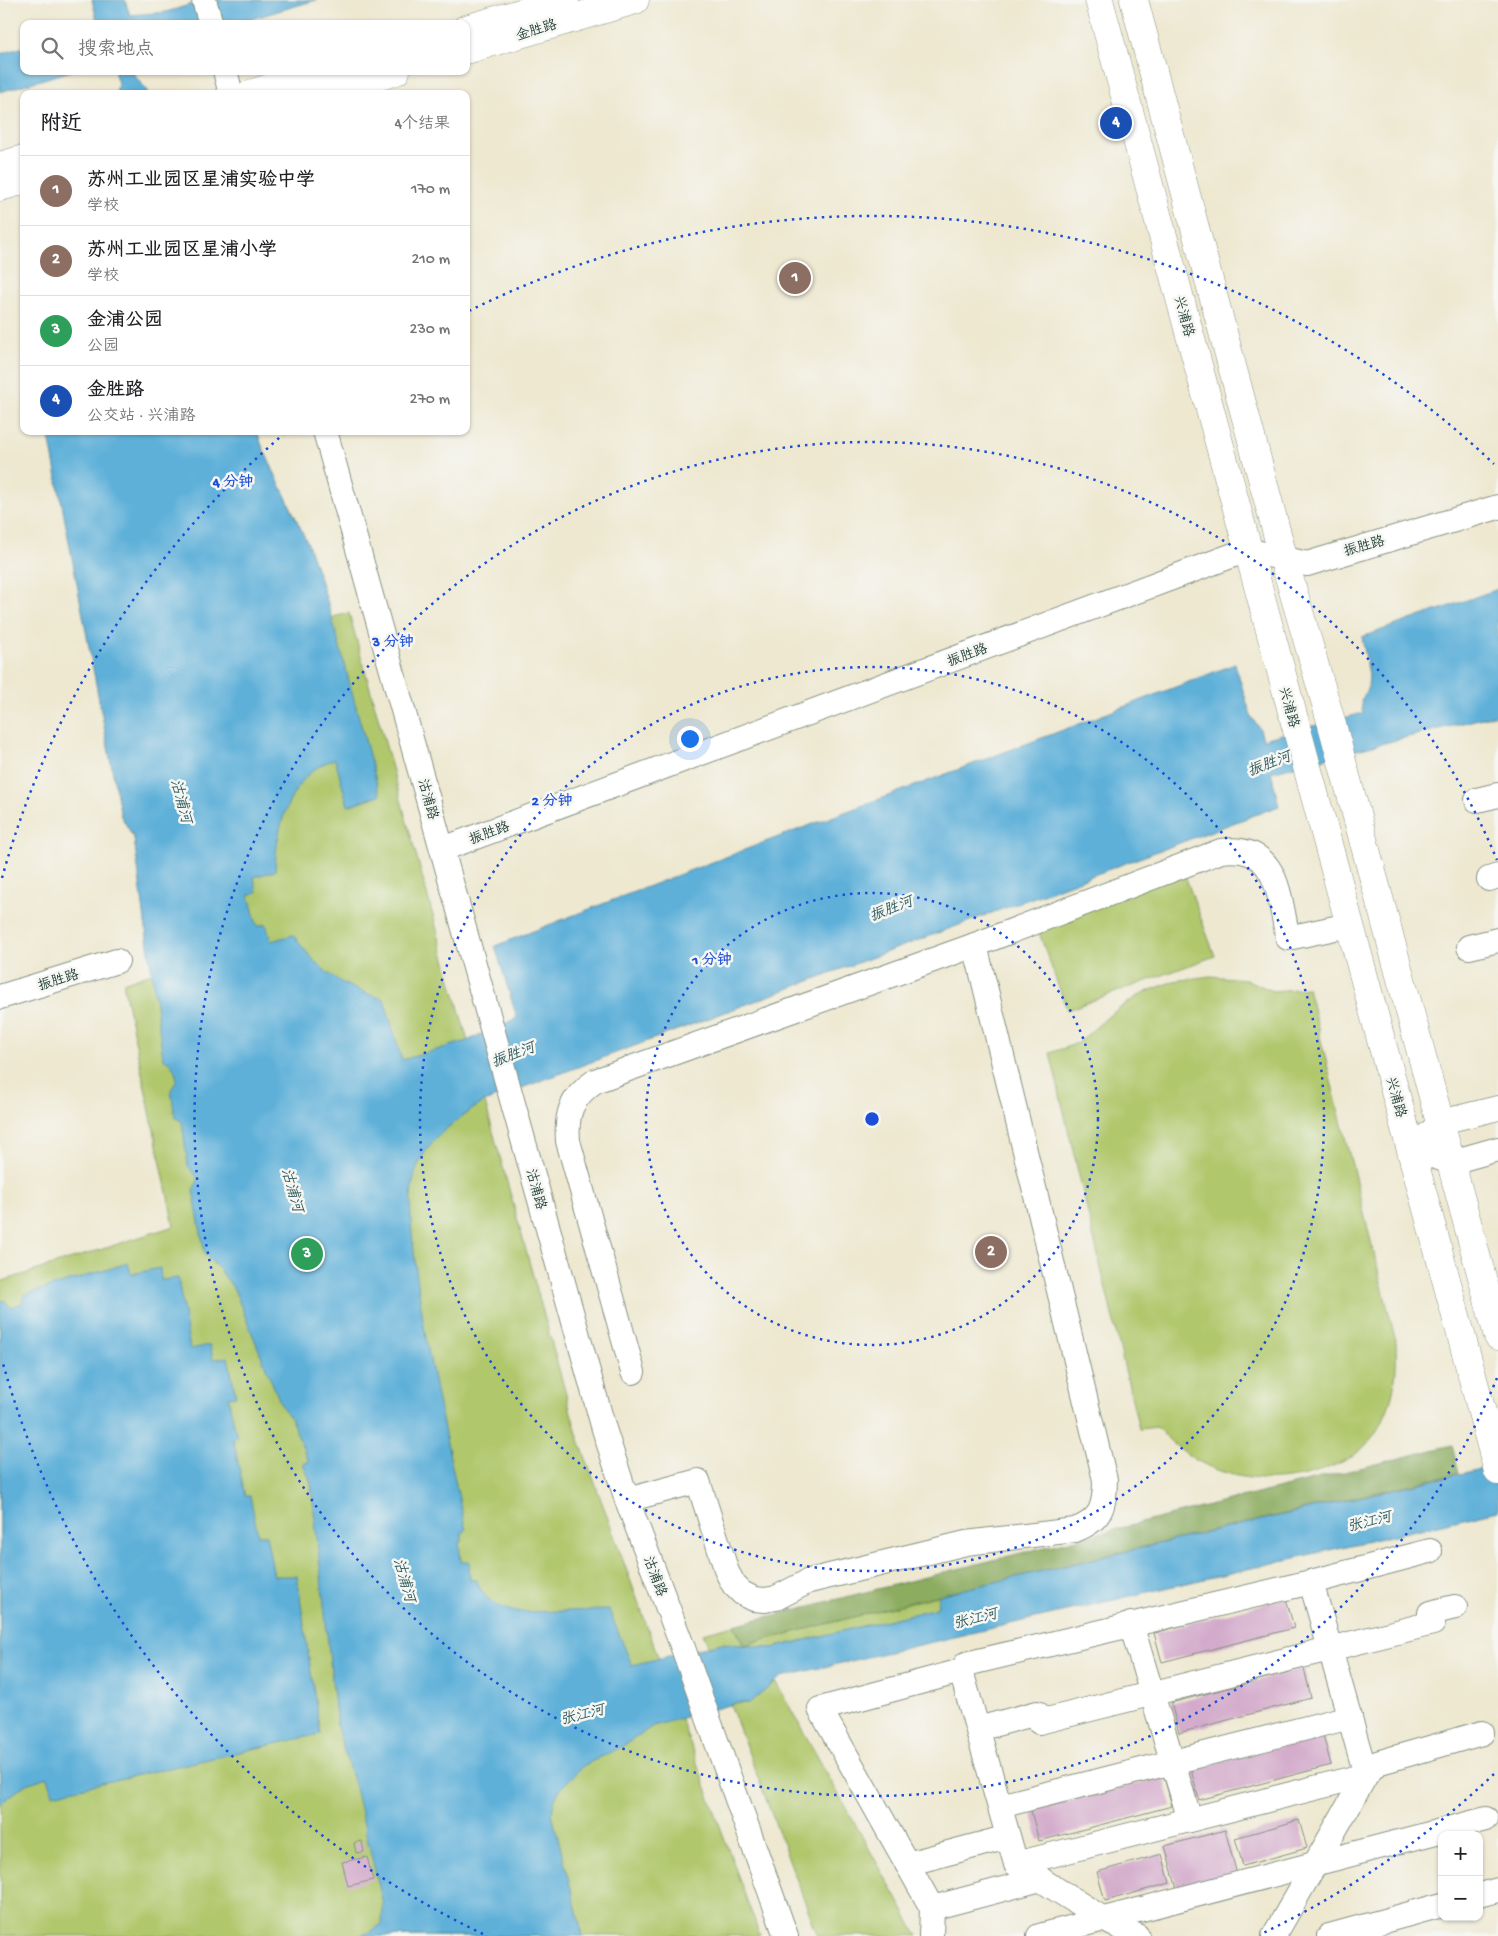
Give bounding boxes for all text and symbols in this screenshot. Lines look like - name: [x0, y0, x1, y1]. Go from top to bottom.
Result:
- street label: 金胜路: [514, 16, 559, 46]
- search box: [20, 20, 470, 75]
- icon: search: [38, 34, 66, 62]
- text: 搜索地点: [78, 39, 154, 62]
- pin: 4: [1100, 104, 1132, 142]
- text: 附近: [40, 113, 82, 138]
- text: 4个结果: [394, 116, 450, 135]
- text: 苏州工业园区星浦实验中学: [87, 170, 315, 193]
- text: 1: [53, 181, 59, 200]
- text: 170 m: [411, 181, 450, 200]
- text: 学校: [87, 198, 119, 217]
- text: 苏州工业园区星浦小学: [87, 240, 277, 263]
- text: 2: [52, 251, 60, 270]
- text: 210 m: [411, 251, 450, 270]
- pin: 1: [779, 259, 811, 297]
- text: 学校: [87, 268, 119, 287]
- street label: 兴浦路: [1169, 294, 1197, 339]
- text: 金浦公园: [87, 310, 163, 333]
- text: 3: [52, 321, 60, 340]
- text: 230 m: [410, 321, 450, 340]
- text: 公园: [87, 338, 119, 357]
- text: 金胜路: [87, 380, 144, 403]
- text: 4: [52, 391, 60, 410]
- text: 270 m: [410, 391, 450, 410]
- text: 公交站 · 兴浦路: [87, 408, 196, 427]
- text: 4 分钟: [212, 473, 253, 492]
- street label: 振胜路: [1342, 532, 1387, 561]
- text: 3 分钟: [371, 633, 414, 652]
- street label: 振胜路: [945, 640, 990, 672]
- street label: 兴浦路: [1274, 685, 1302, 730]
- your location: [677, 726, 703, 752]
- water label: 振胜河: [1245, 747, 1297, 781]
- water label: 沽浦河: [166, 777, 196, 828]
- street label: 沽浦路: [413, 777, 442, 822]
- text: 2 分钟: [532, 792, 572, 811]
- street label: 振胜路: [467, 818, 512, 850]
- water label: 振胜河: [867, 892, 919, 926]
- text: 1 分钟: [691, 951, 732, 970]
- street label: 振胜路: [36, 966, 81, 996]
- water label: 振胜河: [489, 1038, 541, 1072]
- street label: 兴浦路: [1381, 1075, 1410, 1120]
- centre of rings: [863, 1110, 881, 1128]
- water label: 沽浦河: [276, 1166, 308, 1218]
- street label: 沽浦路: [521, 1167, 550, 1212]
- pin: 2: [975, 1233, 1007, 1271]
- pin: 3: [291, 1235, 323, 1273]
- water label: 张江河: [1345, 1508, 1396, 1537]
- street label: 沽浦路: [638, 1554, 670, 1600]
- water label: 沽浦河: [388, 1556, 420, 1608]
- water label: 张江河: [951, 1605, 1002, 1634]
- water label: 张江河: [558, 1701, 609, 1730]
- map controls: [1438, 1831, 1483, 1921]
- button: +: [1438, 1831, 1483, 1876]
- button: −: [1438, 1876, 1483, 1921]

